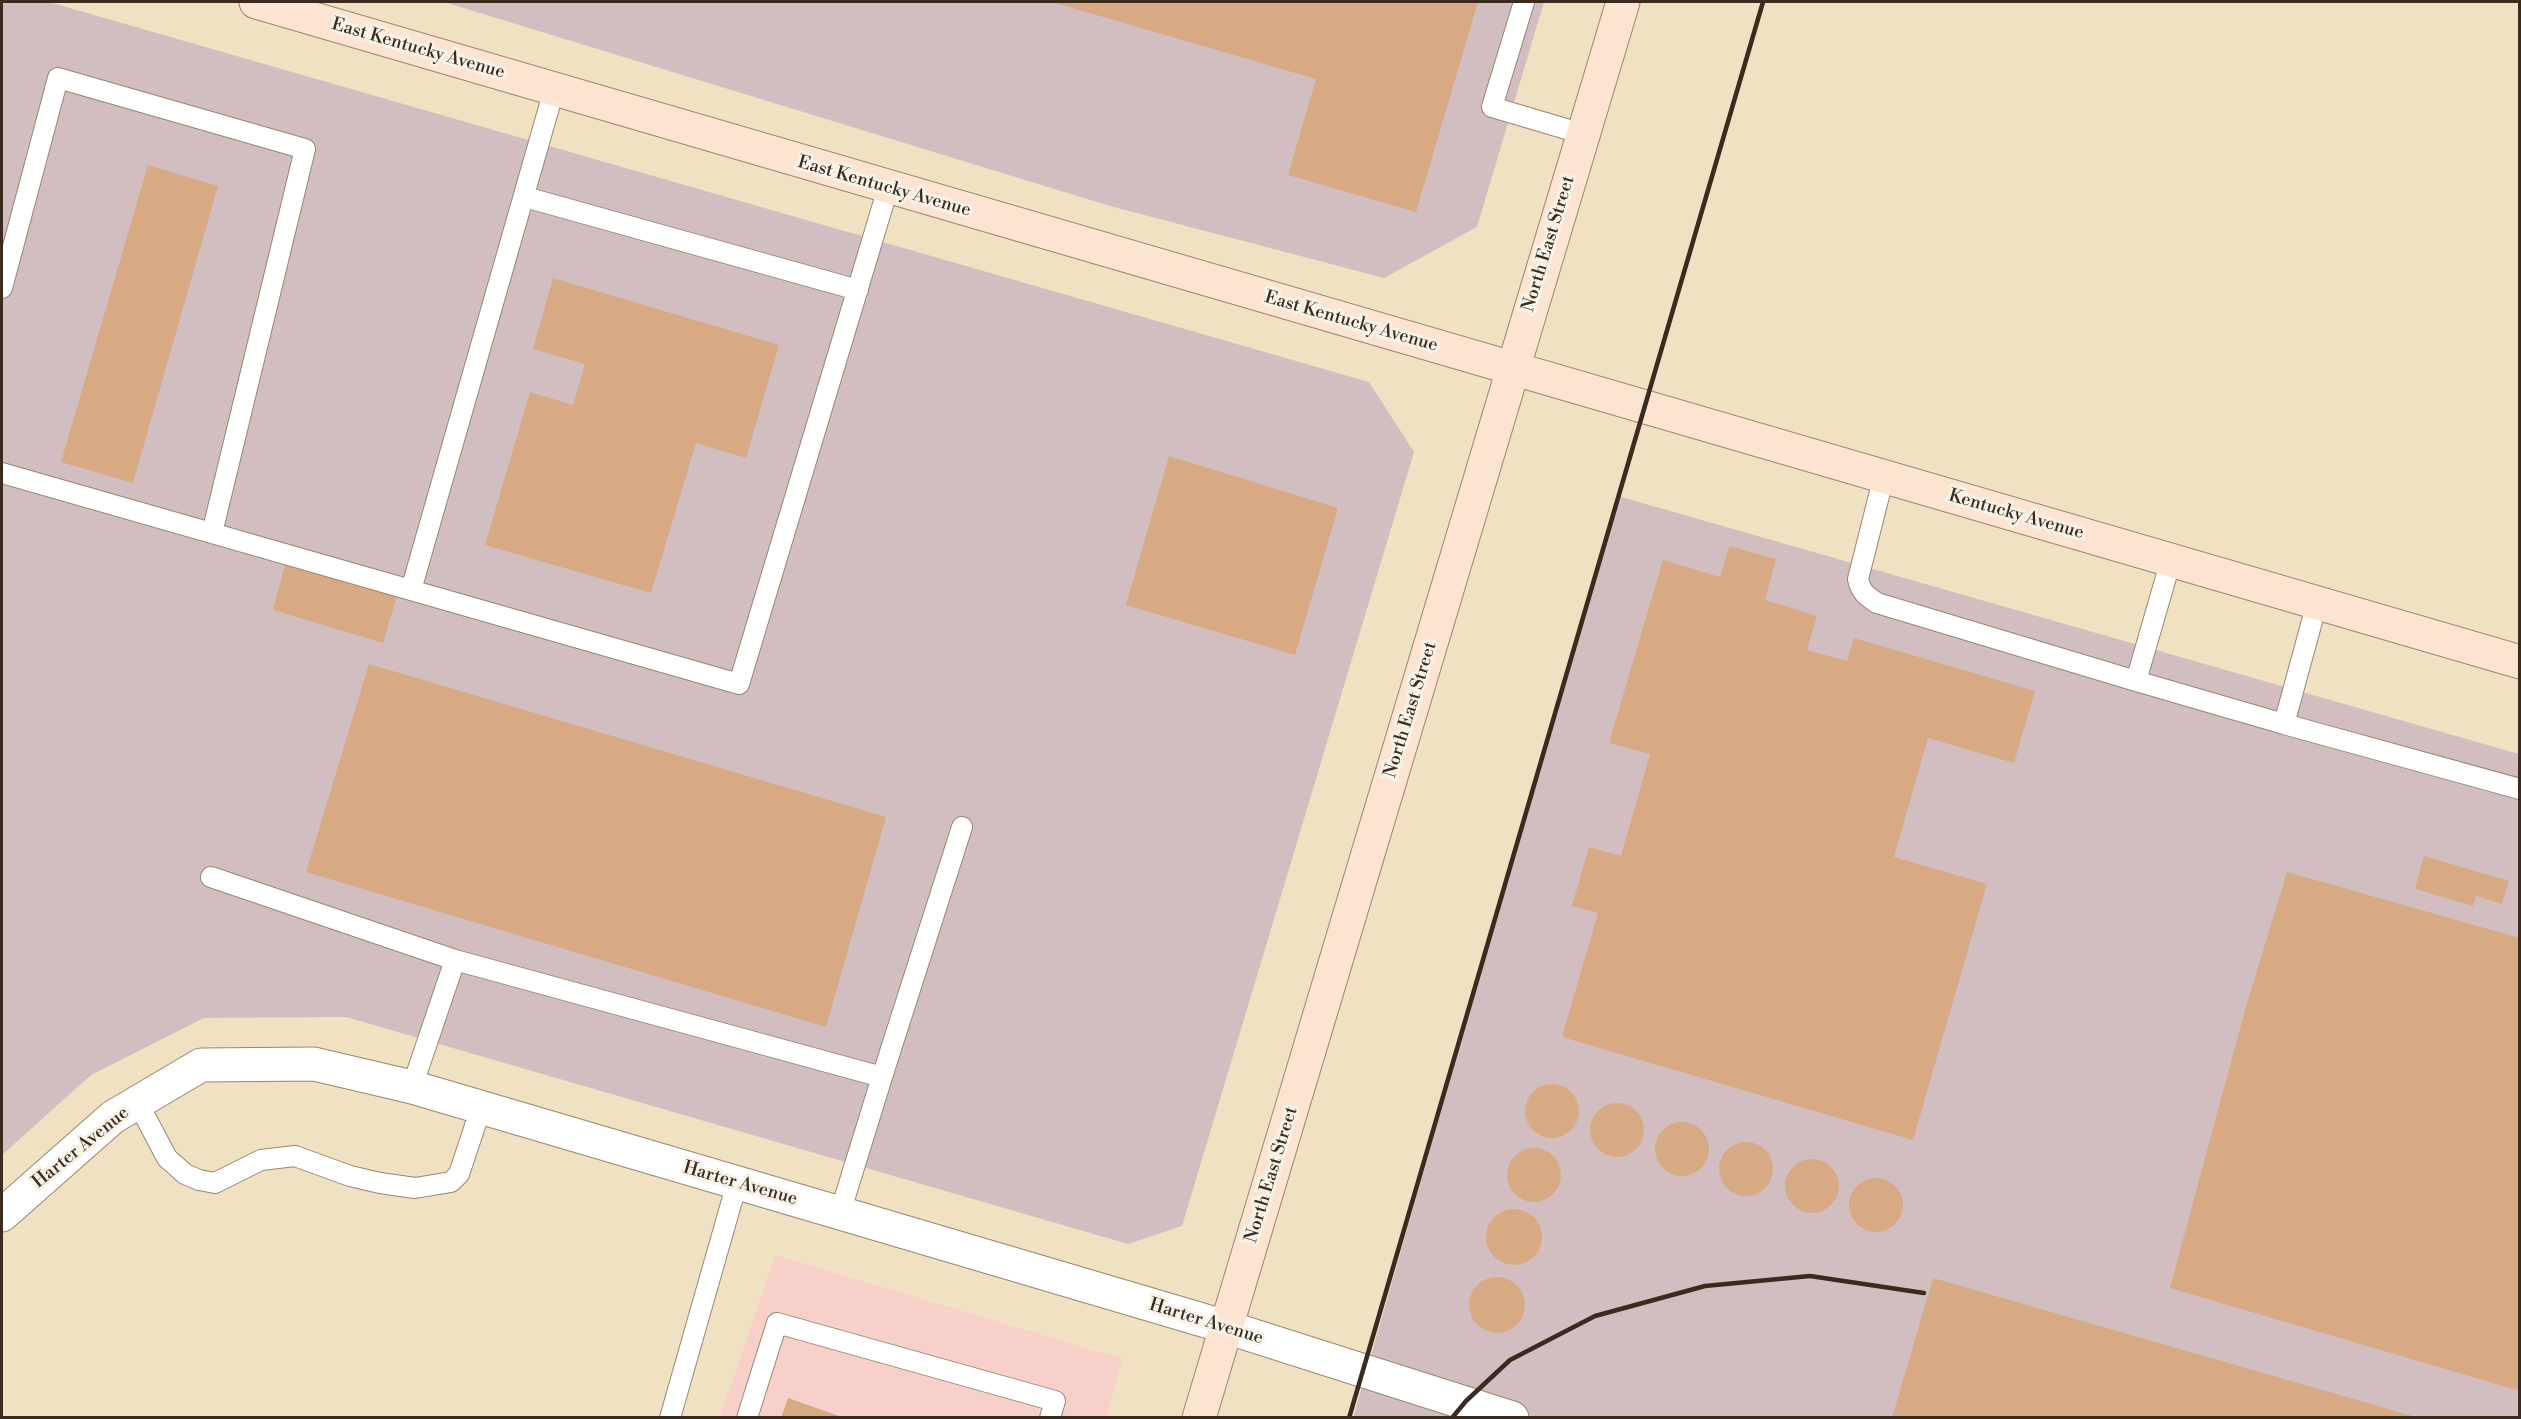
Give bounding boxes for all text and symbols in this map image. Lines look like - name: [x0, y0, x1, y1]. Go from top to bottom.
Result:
- street label: East Kentucky Avenue: [329, 14, 507, 84]
- street label: East Kentucky Avenue: [795, 152, 973, 222]
- street label: North East Street: [1518, 173, 1580, 315]
- street label: East Kentucky Avenue: [1262, 287, 1440, 357]
- street label: Kentucky Avenue: [1946, 485, 2086, 545]
- street label: North East Street: [1380, 639, 1442, 781]
- street label: Harter Avenue: [28, 1102, 134, 1194]
- street label: North East Street: [1241, 1104, 1303, 1246]
- street label: Harter Avenue: [680, 1157, 800, 1211]
- street label: Harter Avenue: [1146, 1294, 1266, 1350]

